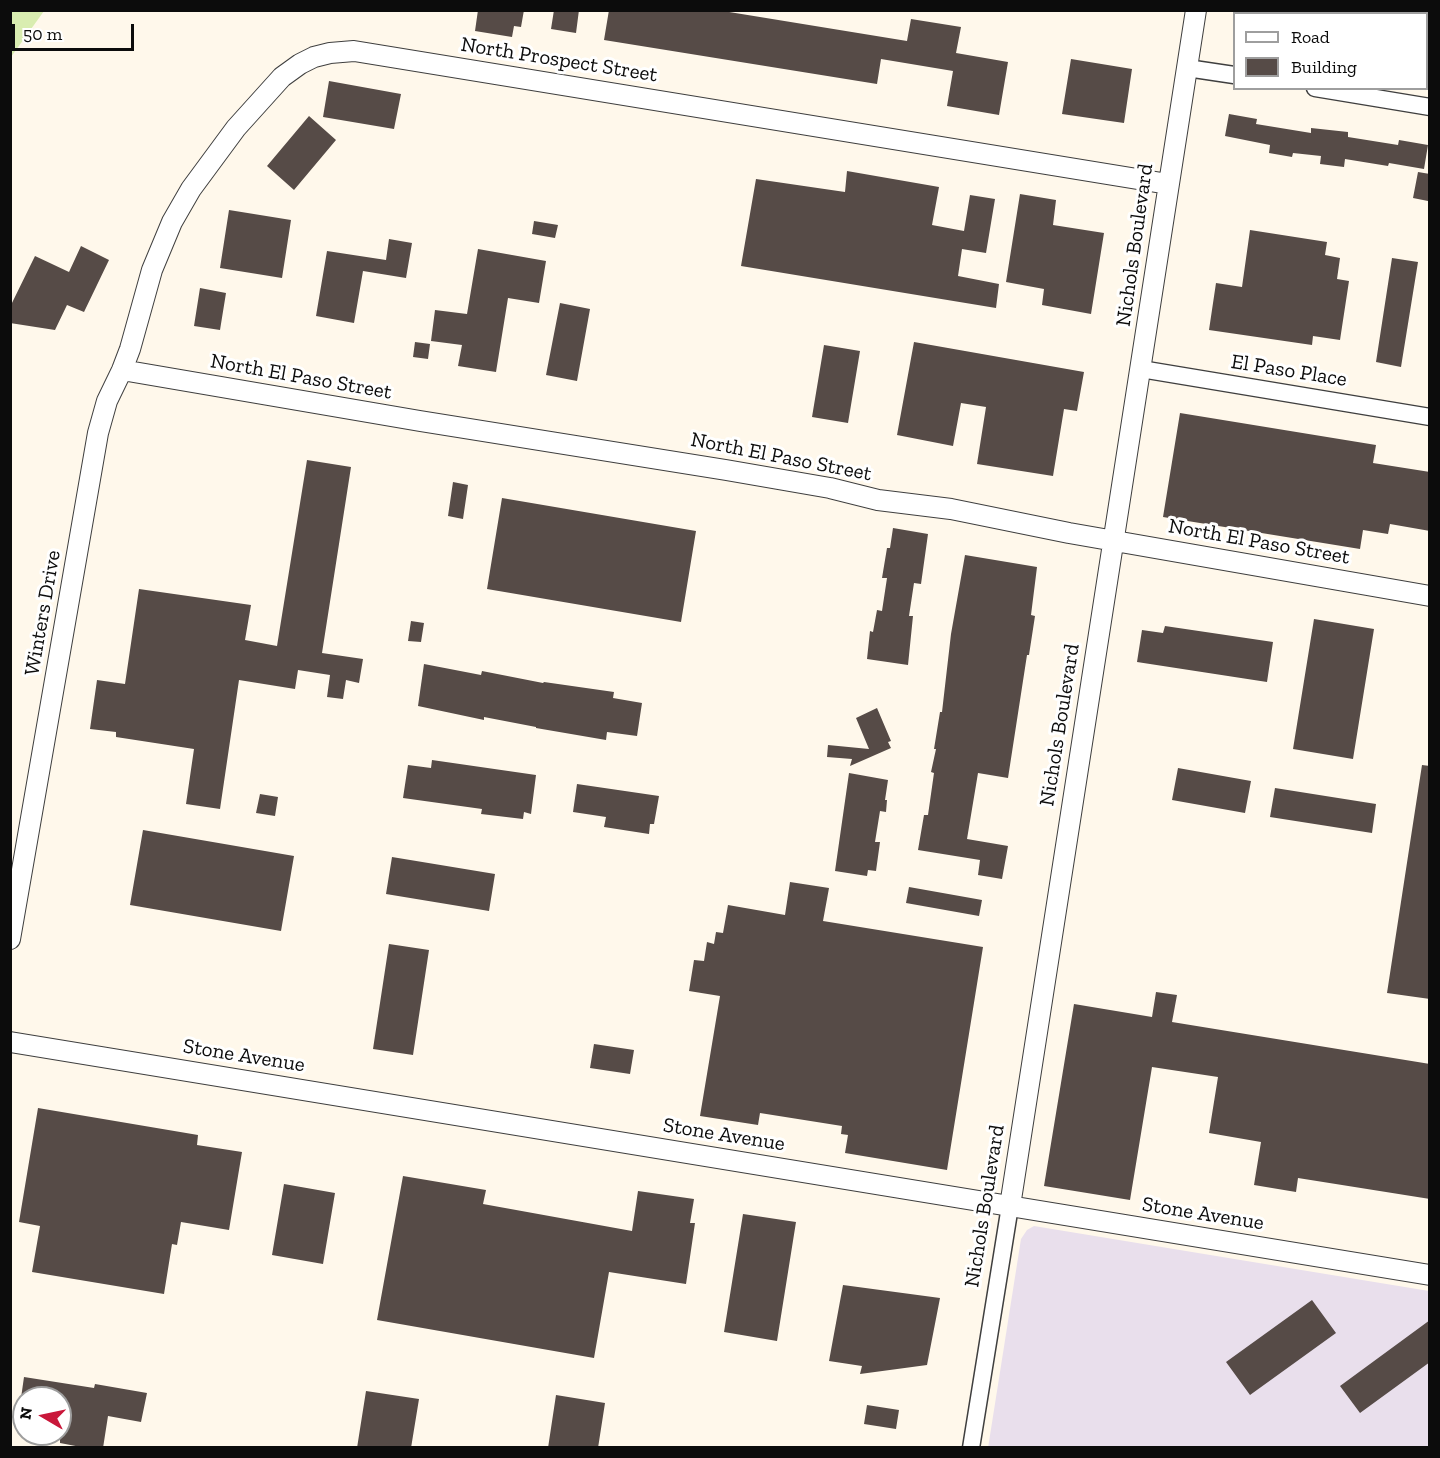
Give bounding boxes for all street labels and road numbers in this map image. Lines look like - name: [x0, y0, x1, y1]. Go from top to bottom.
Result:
- street label: North Prospect Street: [459, 32, 659, 88]
- street label: Nichols Boulevard: [1111, 162, 1159, 328]
- street label: North El Paso Street: [208, 349, 394, 405]
- street label: El Paso Place: [1229, 349, 1349, 393]
- street label: North El Paso Street: [688, 427, 874, 487]
- street label: North El Paso Street: [1166, 514, 1352, 570]
- street label: Winters Drive: [20, 548, 66, 678]
- street label: Nichols Boulevard: [1035, 642, 1085, 808]
- street label: Stone Avenue: [181, 1034, 307, 1078]
- street label: Stone Avenue: [661, 1113, 787, 1157]
- street label: Nichols Boulevard: [960, 1123, 1010, 1289]
- street label: Stone Avenue: [1140, 1192, 1266, 1236]

